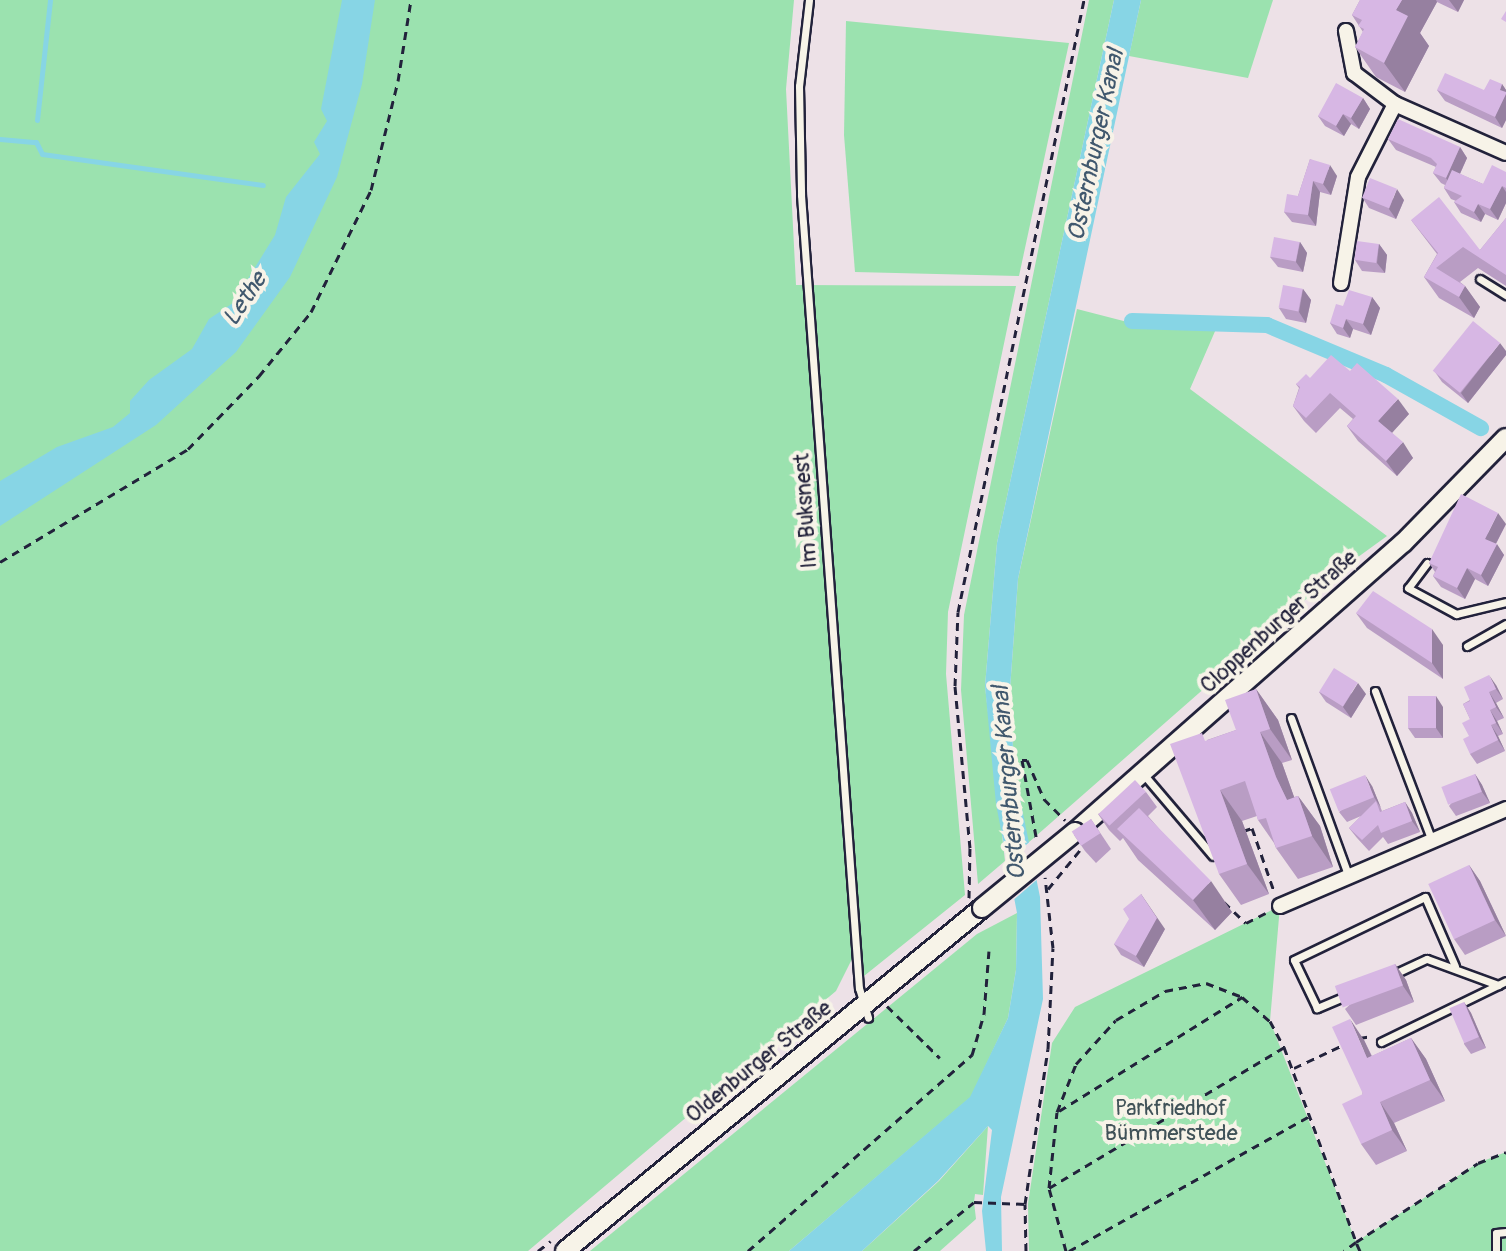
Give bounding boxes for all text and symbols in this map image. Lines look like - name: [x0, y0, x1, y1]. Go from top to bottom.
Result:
- water label: Osternburger Kanal: [1062, 47, 1130, 243]
- water label: Lethe: [217, 267, 273, 331]
- street label: Im Buksnest: [789, 453, 823, 569]
- street label: Cloppenburger Straße: [1195, 545, 1363, 699]
- water label: Osternburger Kanal: [986, 685, 1032, 881]
- street label: Oldenburger Straße: [681, 995, 837, 1129]
- park label: Parkfriedhof Bümmerstede: [1104, 1095, 1238, 1146]

